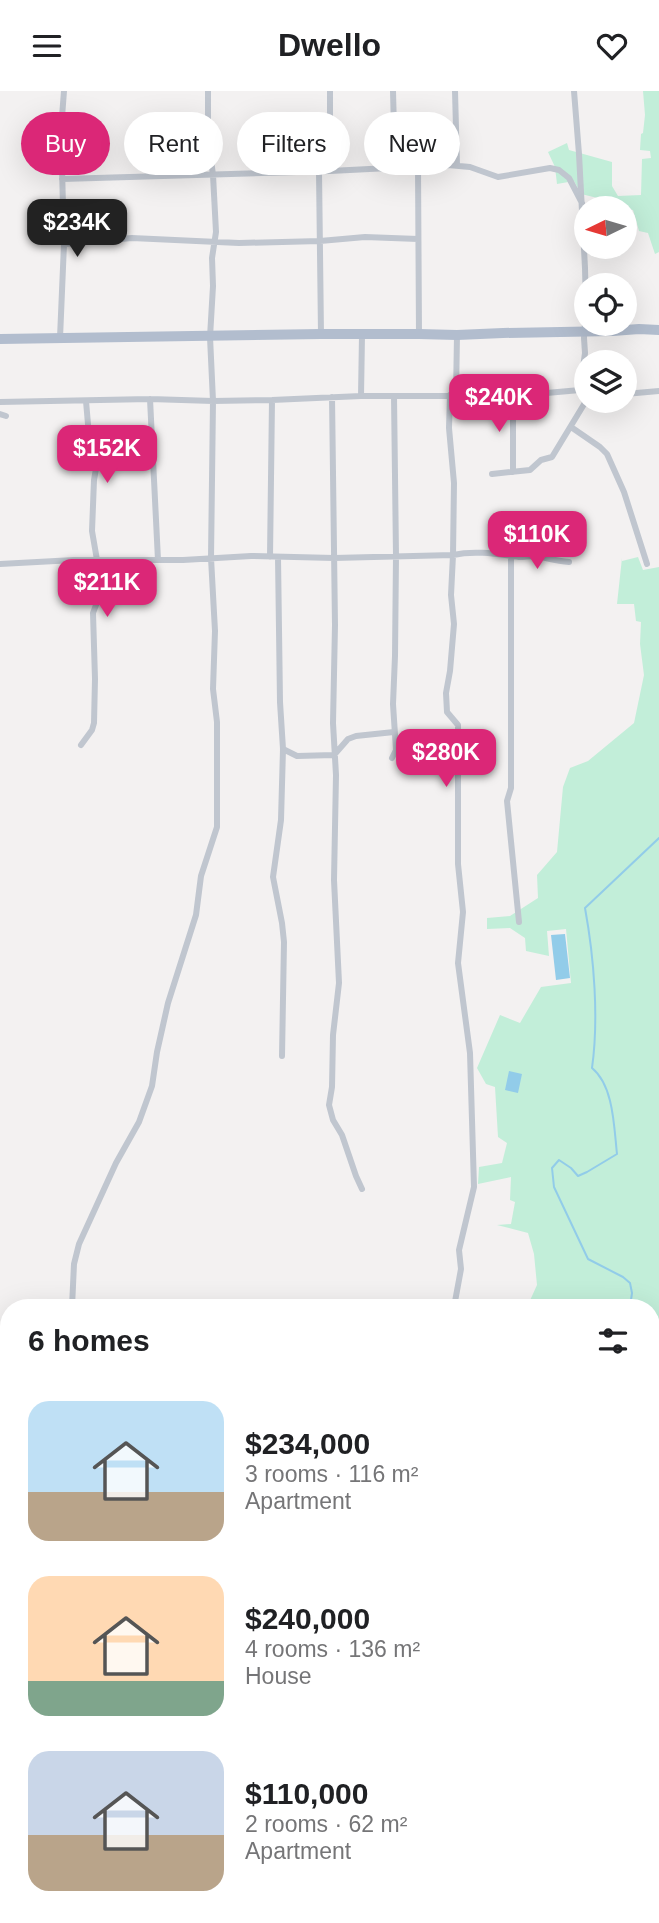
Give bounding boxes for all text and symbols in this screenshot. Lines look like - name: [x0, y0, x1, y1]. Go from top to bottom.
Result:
- icon: menu: [28, 27, 66, 65]
- text: Dwello: [278, 27, 381, 63]
- icon: heart: [593, 27, 631, 65]
- chip: Buy: [21, 112, 110, 175]
- chip: Rent: [124, 112, 223, 175]
- chip: Filters: [237, 112, 350, 175]
- chip: New: [364, 112, 460, 175]
- north arrow: [574, 196, 637, 259]
- map controls: [574, 196, 637, 413]
- pin: $234K: [28, 199, 126, 259]
- text: $234K: [43, 209, 111, 235]
- button: locate: [574, 273, 637, 336]
- button: layers: [574, 350, 637, 413]
- pin: $240K: [450, 375, 548, 434]
- text: $240K: [465, 384, 533, 410]
- pin: $152K: [58, 425, 156, 485]
- text: $152K: [73, 435, 141, 461]
- pin: $110K: [488, 511, 586, 571]
- text: $110K: [504, 521, 570, 547]
- pin: $211K: [58, 559, 156, 619]
- text: $211K: [74, 569, 140, 595]
- pin: $280K: [397, 729, 495, 789]
- text: $280K: [412, 739, 480, 765]
- icon: filters: [594, 1322, 632, 1360]
- text: 6 homes: [28, 1324, 150, 1357]
- text: $234,000: [245, 1427, 370, 1460]
- icon: home: [84, 1429, 168, 1513]
- text: 3 rooms · 116 m²: [245, 1461, 418, 1487]
- text: Apartment: [245, 1488, 351, 1514]
- text: $240,000: [245, 1602, 370, 1635]
- icon: home: [84, 1604, 168, 1688]
- text: 4 rooms · 136 m²: [245, 1636, 420, 1662]
- text: House: [245, 1663, 311, 1689]
- text: $110,000: [245, 1777, 368, 1810]
- icon: home: [84, 1779, 168, 1863]
- text: 2 rooms · 62 m²: [245, 1811, 407, 1837]
- text: Apartment: [245, 1838, 351, 1864]

